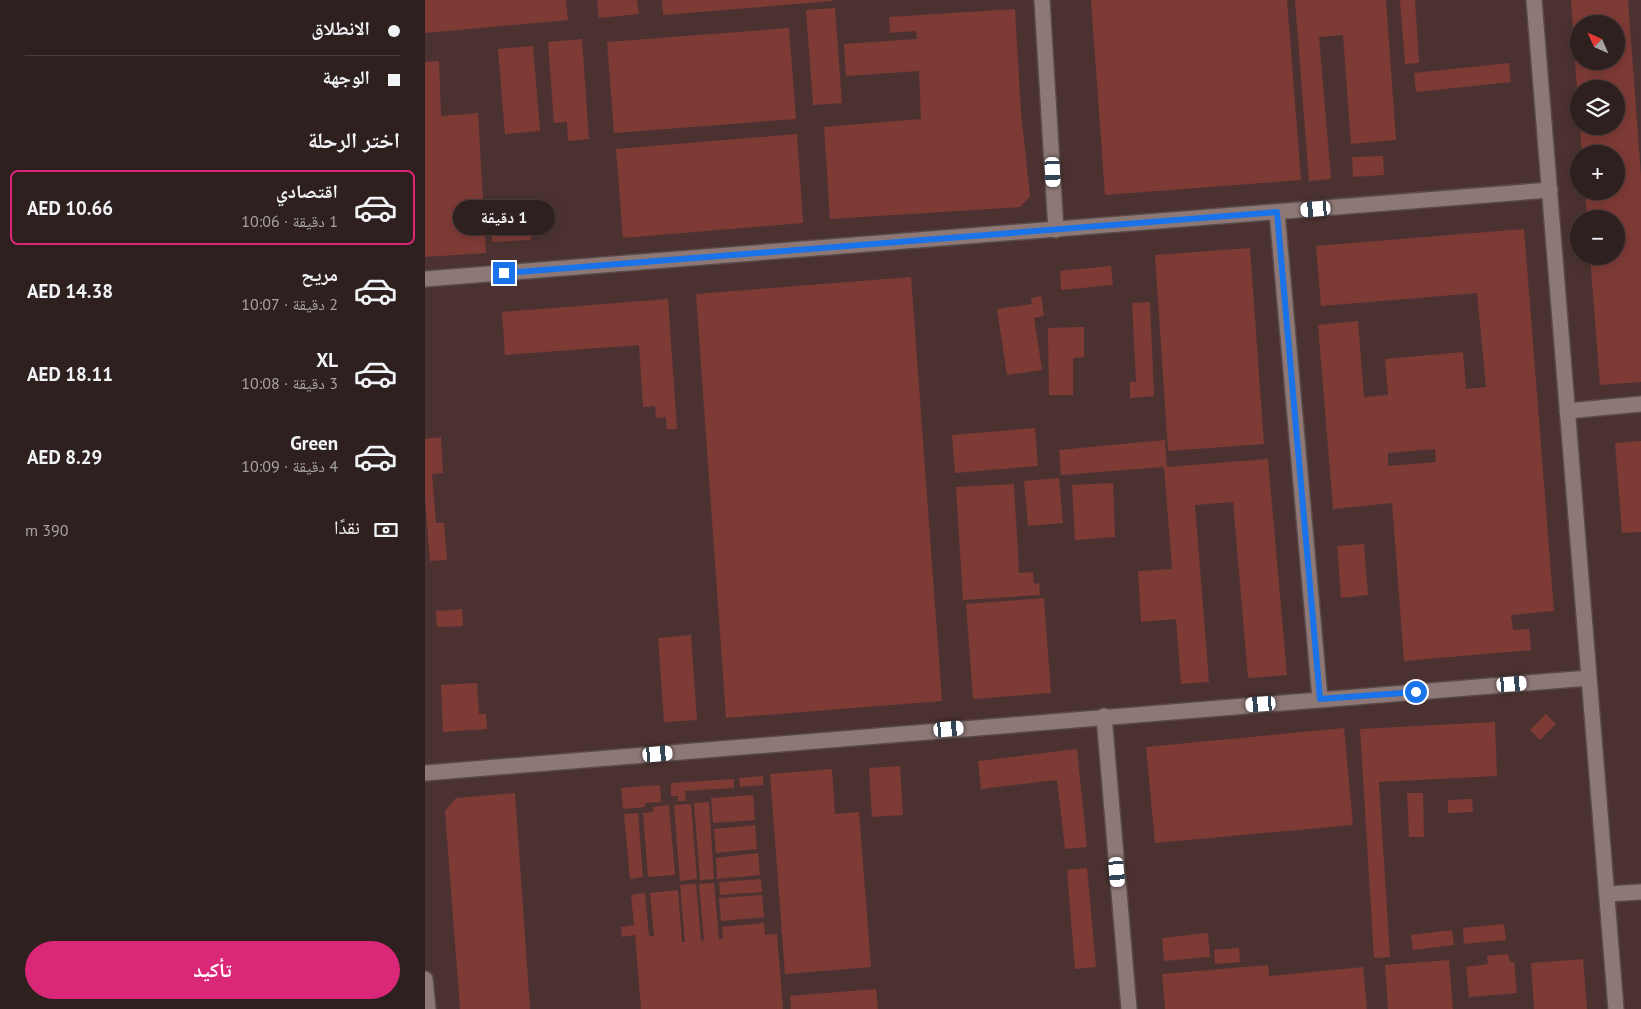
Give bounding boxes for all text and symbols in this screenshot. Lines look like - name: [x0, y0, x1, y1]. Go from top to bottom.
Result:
- north arrow: [1570, 15, 1625, 70]
- map controls: [1570, 15, 1625, 265]
- text: الانطلاق: [311, 16, 370, 40]
- text: الوجهة: [322, 65, 370, 89]
- button: layers: [1570, 80, 1625, 135]
- text: اختر الرحلة: [308, 126, 400, 154]
- button: +: [1570, 145, 1625, 200]
- car: [1044, 157, 1061, 187]
- text: اقتصادي: [276, 179, 338, 203]
- icon: car: [353, 185, 398, 230]
- text: AED 10.66: [27, 196, 113, 220]
- callout: 1 دقيقة: [453, 200, 555, 236]
- car: [1300, 200, 1331, 218]
- text: 1 دقيقة: [481, 207, 527, 227]
- button: −: [1570, 210, 1625, 265]
- text: 1 دقيقة · 10:06: [241, 211, 338, 231]
- text: مريح: [301, 262, 338, 286]
- route end: [493, 262, 515, 284]
- icon: car: [353, 268, 398, 313]
- text: AED 14.38: [27, 279, 113, 303]
- text: 2 دقيقة · 10:07: [241, 294, 338, 314]
- text: XL: [316, 348, 338, 372]
- icon: car: [353, 351, 398, 396]
- text: AED 18.11: [27, 362, 113, 386]
- text: 3 دقيقة · 10:08: [241, 373, 338, 393]
- text: Green: [290, 431, 338, 455]
- icon: car: [353, 434, 398, 479]
- text: AED 8.29: [27, 445, 102, 469]
- text: 4 دقيقة · 10:09: [241, 456, 338, 476]
- text: نقدًا: [334, 515, 360, 539]
- icon: cash: [372, 516, 400, 544]
- text: 390 m: [25, 520, 68, 540]
- car: [1496, 675, 1527, 693]
- route start: [1405, 681, 1427, 703]
- car: [1245, 695, 1276, 713]
- car: [933, 720, 964, 738]
- car: [642, 745, 673, 763]
- car: [1108, 856, 1125, 888]
- button: تأكيد: [25, 941, 400, 999]

